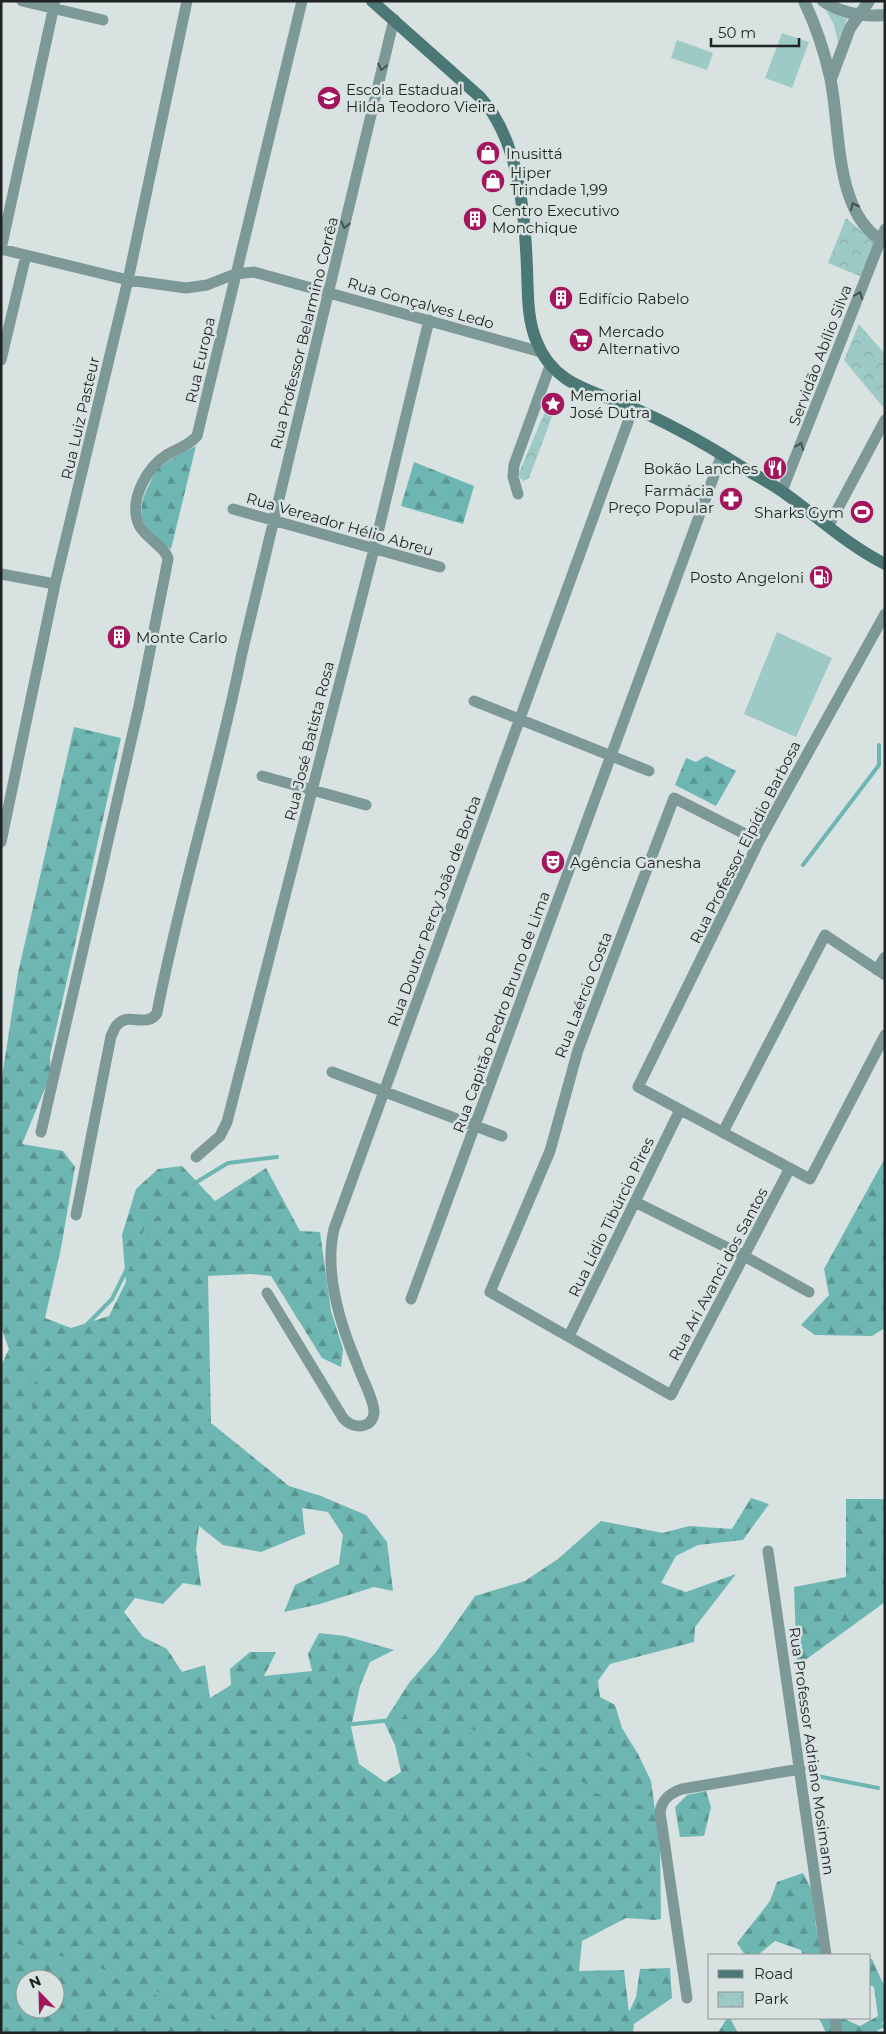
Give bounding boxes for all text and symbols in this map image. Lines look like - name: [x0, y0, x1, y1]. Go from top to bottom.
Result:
- scale bar: [711, 15, 798, 47]
- text: 50 m: [718, 23, 756, 42]
- one-way arrow: [377, 62, 388, 71]
- place label: Escola Estadual Hilda Teodoro Vieira: [346, 80, 496, 116]
- school or university icon: Escola Estadual Hilda Teodoro Vieira: [316, 85, 342, 111]
- shop icon: Inusittá: [475, 140, 501, 166]
- place label: Inusittá: [506, 144, 563, 163]
- place label: Hiper Trindade 1,99: [510, 163, 608, 199]
- shop icon: Hiper Trindade 1,99: [480, 168, 506, 194]
- place label: Centro Executivo Monchique: [492, 201, 619, 237]
- one-way arrow: [849, 202, 860, 211]
- building icon: Centro Executivo Monchique: [462, 206, 488, 232]
- street label: Rua Professor Belarmino Corrêa: [266, 215, 342, 451]
- one-way arrow: [340, 220, 351, 229]
- street label: Rua Gonçalves Ledo: [345, 273, 497, 333]
- street label: Servidão Abílio Silva: [784, 282, 856, 428]
- building icon: Edifício Rabelo: [548, 285, 574, 311]
- place label: Edifício Rabelo: [578, 289, 689, 308]
- one-way arrow: [853, 291, 863, 299]
- street label: Rua Europa: [181, 315, 219, 405]
- place label: Mercado Alternativo: [598, 322, 680, 358]
- supermarket icon: Mercado Alternativo: [568, 327, 594, 353]
- street label: Rua Luiz Pasteur: [57, 355, 103, 481]
- place label: Memorial José Dutra: [569, 386, 650, 422]
- place icon: Memorial José Dutra: [540, 391, 566, 417]
- one-way arrow: [794, 442, 804, 451]
- restaurant icon: Bokão Lanches: [762, 455, 788, 481]
- place label: Bokão Lanches: [644, 459, 758, 478]
- place label: Farmácia Preço Popular: [608, 481, 714, 517]
- pharmacy icon: Farmácia Preço Popular: [718, 486, 744, 512]
- street label: Rua Vereador Hélio Abreu: [244, 488, 436, 560]
- sports icon: Sharks Gym: [849, 499, 875, 525]
- place label: Sharks Gym: [754, 503, 844, 522]
- fuel station icon: Posto Angeloni: [808, 564, 834, 590]
- place label: Posto Angeloni: [690, 568, 804, 587]
- building icon: Monte Carlo: [106, 624, 132, 650]
- place label: Monte Carlo: [136, 628, 227, 647]
- street label: Rua José Batista Rosa: [280, 659, 338, 823]
- street label: Rua Professor Elpídio Barbosa: [685, 737, 805, 947]
- street label: Rua Doutor Percy João de Borba: [383, 793, 485, 1029]
- theatre icon: Agência Ganesha: [540, 849, 566, 875]
- place label: Agência Ganesha: [570, 853, 701, 872]
- street label: Rua Capitão Pedro Bruno de Lima: [448, 889, 554, 1135]
- street label: Rua Laércio Costa: [550, 929, 616, 1061]
- street label: Rua Lídio Tibúrcio Pires: [564, 1134, 658, 1300]
- street label: Rua Ari Avanci dos Santos: [664, 1184, 772, 1364]
- street label: Rua Professor Adriano Mosimann: [785, 1626, 839, 1876]
- legend: [708, 1954, 871, 2019]
- text: Road: [754, 1964, 793, 1983]
- north arrow: [15, 1969, 65, 2019]
- text: N: [26, 1972, 44, 1993]
- text: Park: [754, 1989, 788, 2008]

